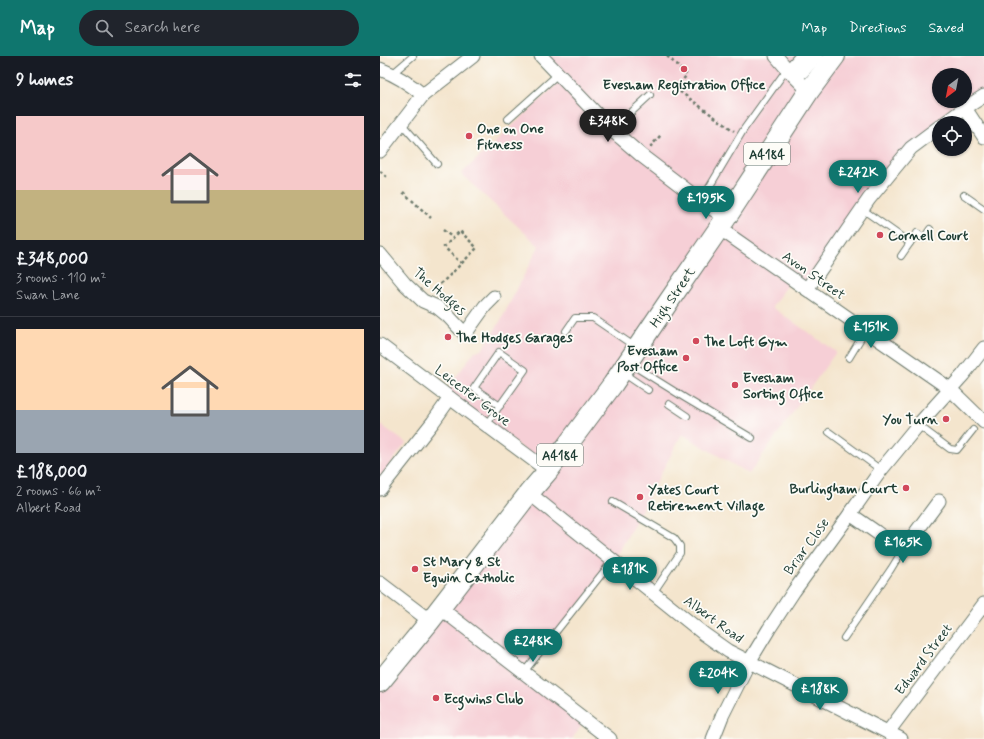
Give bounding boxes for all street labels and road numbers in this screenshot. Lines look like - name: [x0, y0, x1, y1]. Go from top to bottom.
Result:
- road number: A4184: [744, 143, 790, 165]
- street label: Avon Street: [778, 247, 849, 304]
- street label: High Street: [646, 263, 702, 332]
- street label: The Hodges: [408, 264, 470, 322]
- street label: Leicester Grove: [431, 361, 514, 430]
- road number: A4184: [537, 444, 583, 466]
- street label: Briar Close: [780, 515, 834, 579]
- street label: Albert Road: [680, 592, 747, 648]
- street label: Edward Street: [891, 620, 956, 699]

